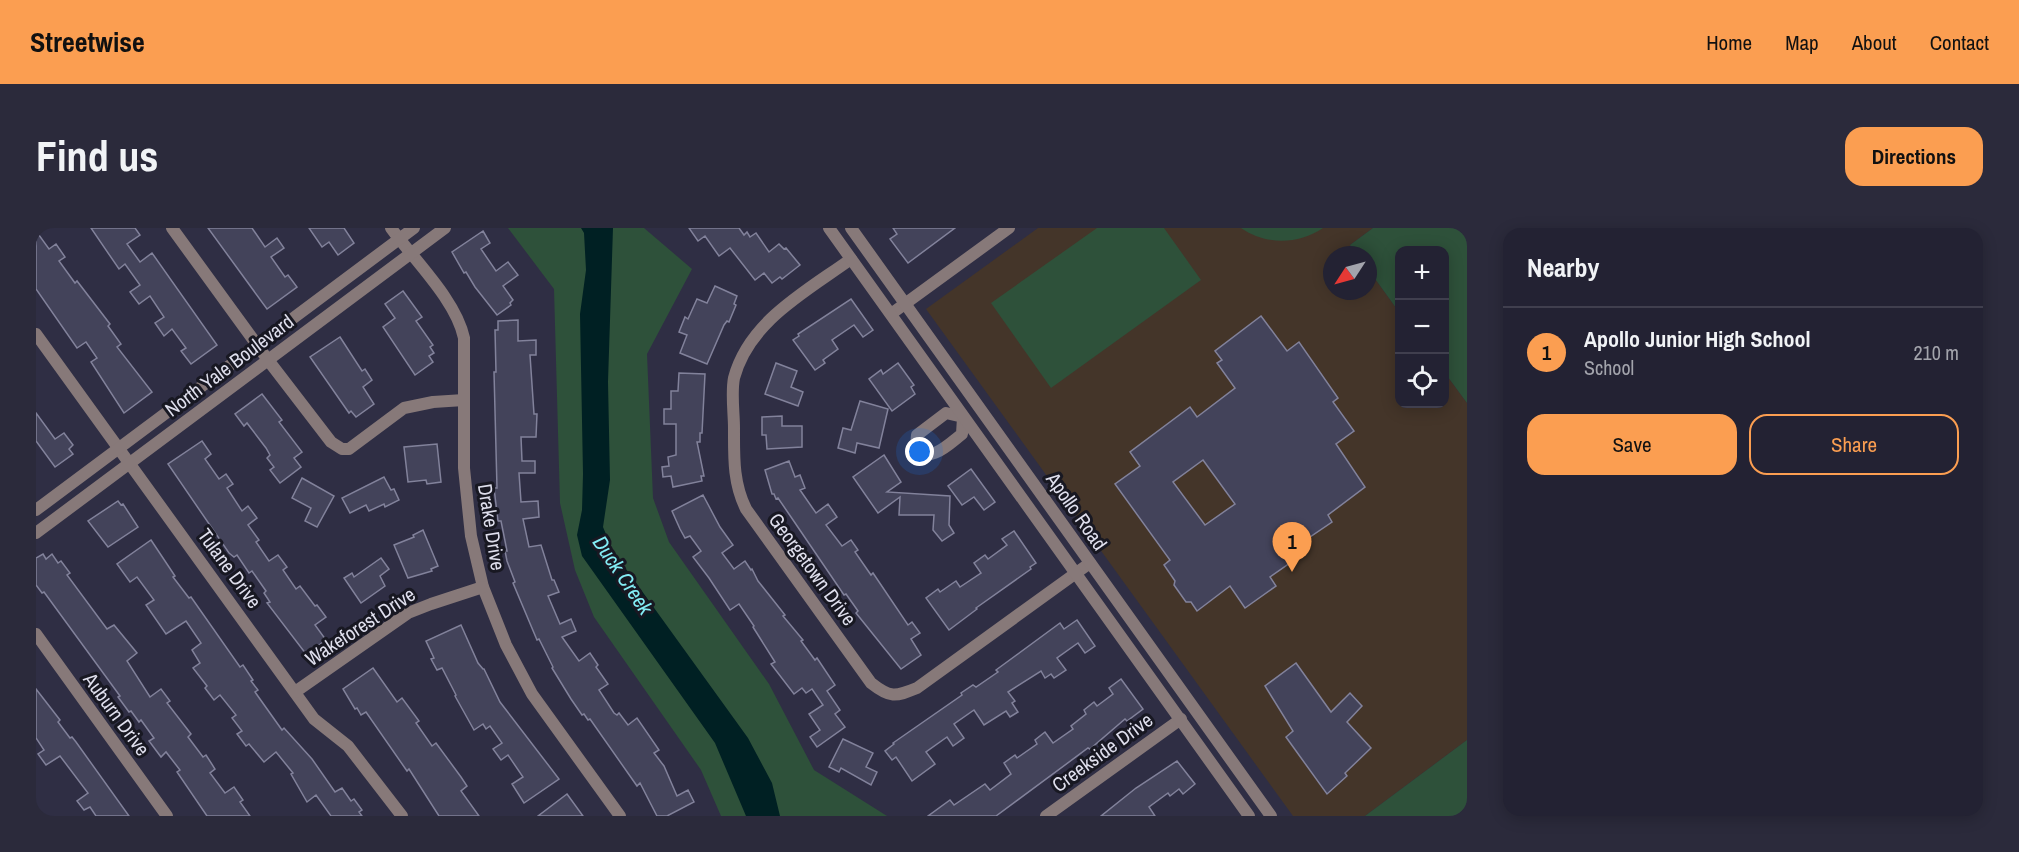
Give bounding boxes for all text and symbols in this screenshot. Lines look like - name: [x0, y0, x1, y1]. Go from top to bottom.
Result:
- text: Streetwise: [30, 23, 145, 61]
- text: Home: [1706, 28, 1752, 57]
- text: Map: [1785, 28, 1819, 57]
- text: About: [1852, 28, 1897, 57]
- text: Contact: [1930, 28, 1989, 57]
- button: Directions: [1845, 127, 1983, 186]
- text: Find us: [36, 128, 158, 184]
- north arrow: [1323, 246, 1377, 300]
- map controls: [1395, 246, 1449, 408]
- button: +: [1395, 246, 1449, 300]
- text: Nearby: [1527, 250, 1599, 285]
- button: −: [1395, 300, 1449, 354]
- street label: North Yale Boulevard: [159, 308, 299, 422]
- text: Apollo Junior High School: [1584, 324, 1811, 354]
- text: 1: [1542, 339, 1551, 366]
- text: 210 m: [1913, 339, 1959, 366]
- button: locate: [1395, 354, 1449, 408]
- text: School: [1584, 354, 1634, 381]
- button: Save: [1527, 414, 1737, 475]
- button: Share: [1749, 414, 1959, 475]
- your location: [905, 437, 934, 466]
- street label: Apollo Road: [1040, 466, 1114, 555]
- street label: Drake Drive: [472, 482, 512, 572]
- street label: Georgetown Drive: [763, 507, 863, 631]
- pin: 1: [1272, 522, 1312, 572]
- street label: Tulane Drive: [192, 523, 268, 613]
- water label: Duck Creek: [586, 530, 661, 622]
- street label: Wakeforest Drive: [300, 580, 420, 672]
- street label: Auburn Drive: [77, 666, 156, 761]
- street label: Creekside Drive: [1046, 706, 1158, 798]

